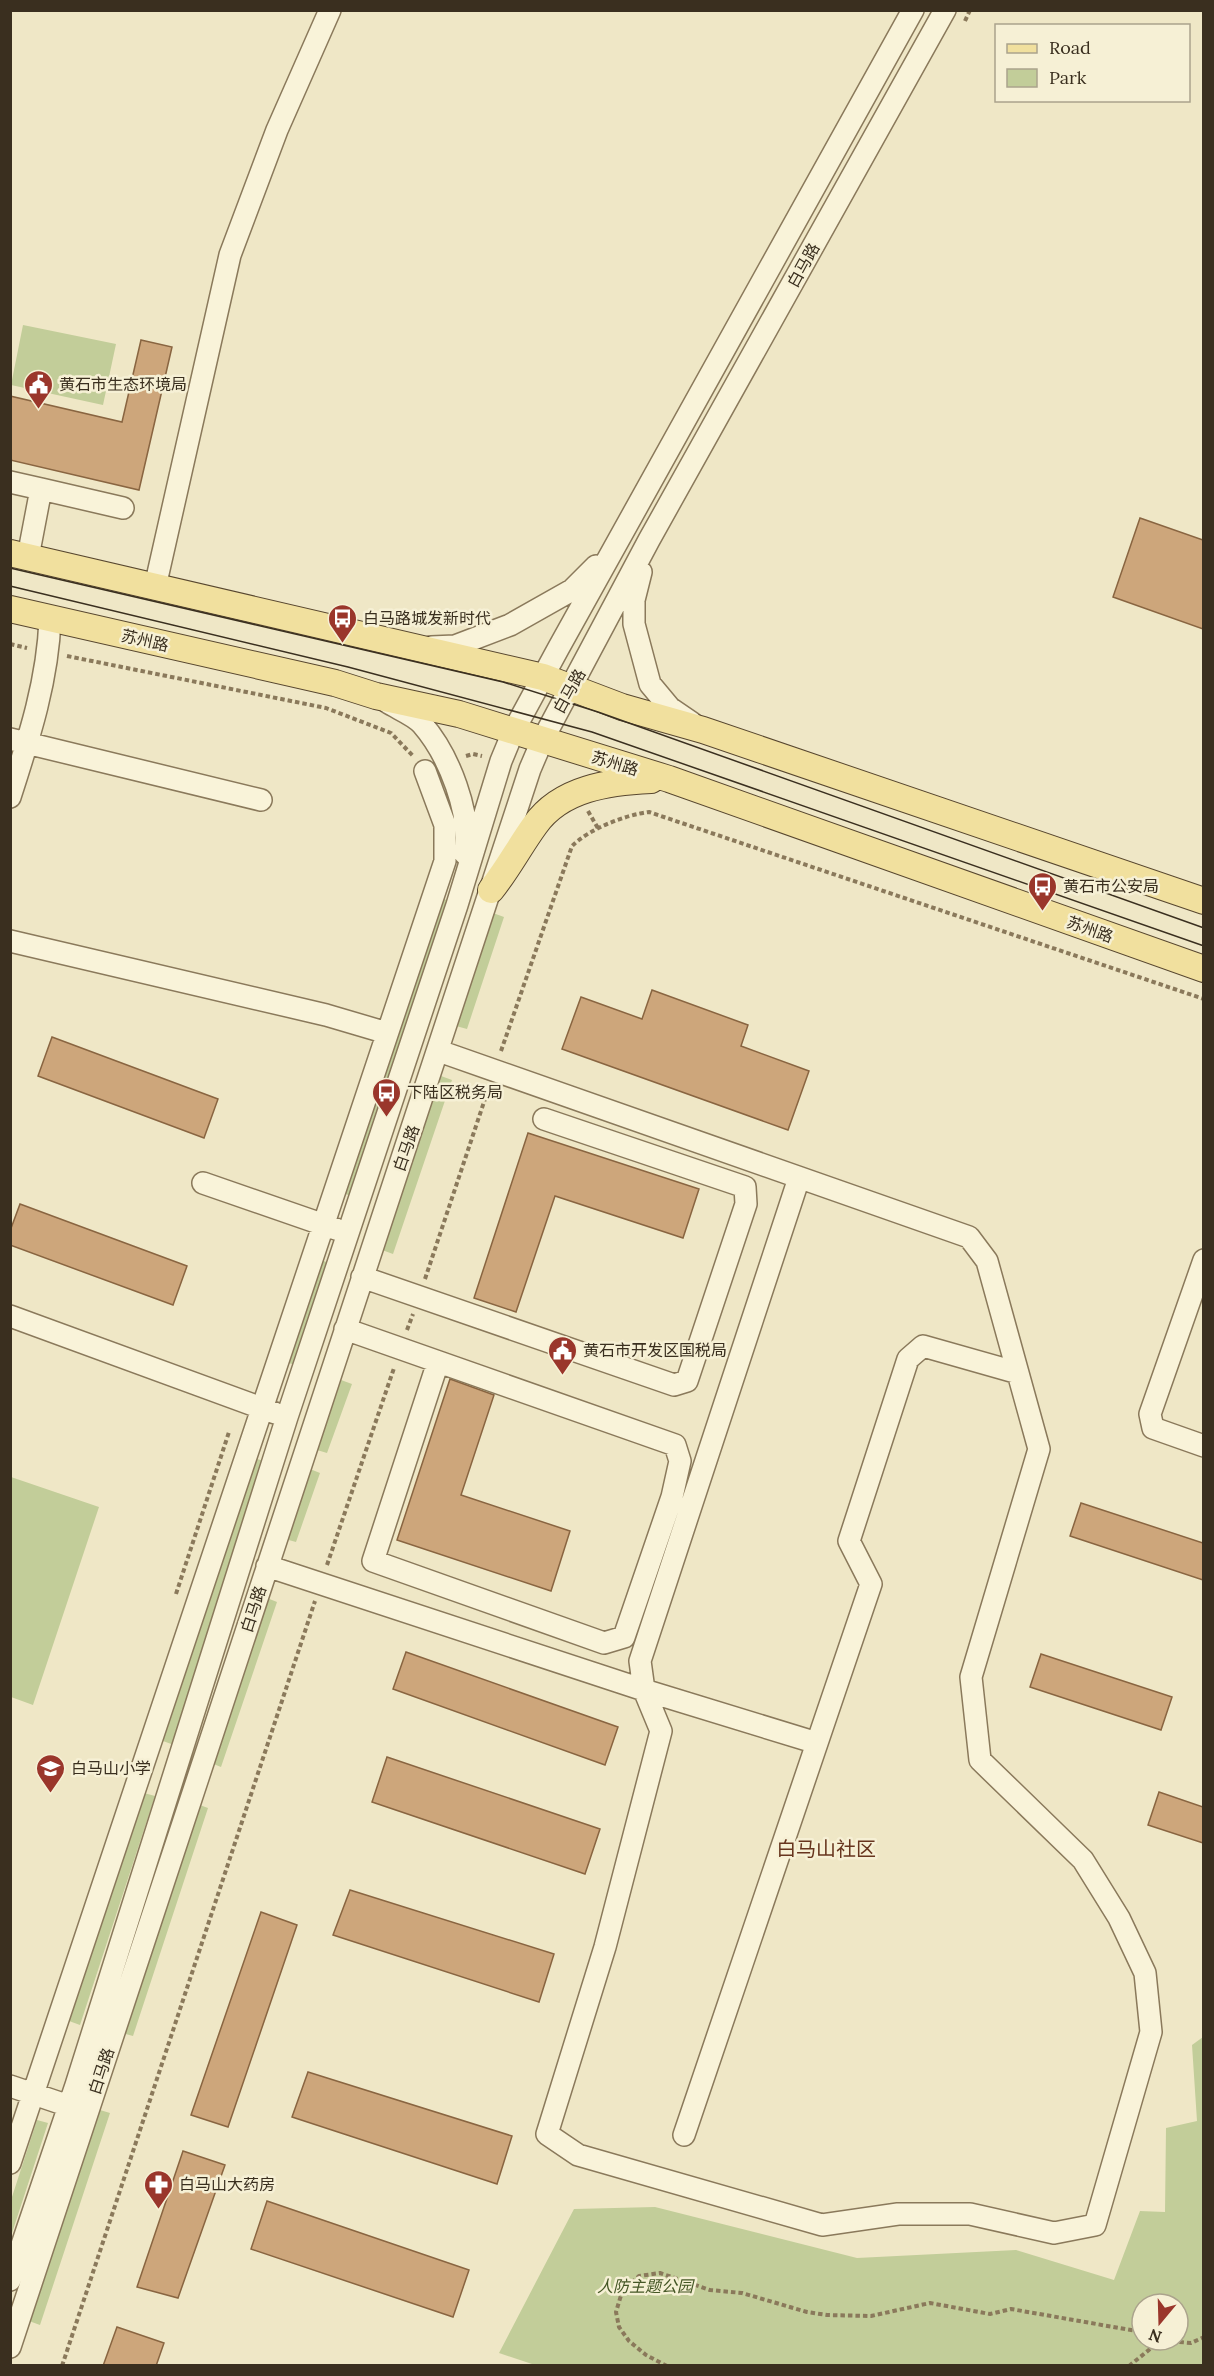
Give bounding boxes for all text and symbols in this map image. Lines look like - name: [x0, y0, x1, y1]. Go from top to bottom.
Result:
- legend: [995, 24, 1190, 102]
- text: Road: [1049, 36, 1091, 59]
- text: Park: [1049, 66, 1087, 89]
- street label: 白马路: [783, 239, 823, 291]
- public building icon: 黄石市生态环境局: [22, 368, 54, 410]
- place label: 黄石市生态环境局: [59, 374, 187, 394]
- bus stop icon: 白马路城发新时代: [326, 602, 358, 644]
- place label: 白马路城发新时代: [363, 608, 491, 628]
- street label: 苏州路: [119, 625, 171, 655]
- street label: 白马路: [549, 665, 589, 717]
- street label: 苏州路: [589, 746, 641, 780]
- bus stop icon: 黄石市公安局: [1026, 870, 1058, 912]
- place label: 黄石市公安局: [1063, 876, 1159, 896]
- street label: 苏州路: [1064, 911, 1116, 947]
- bus stop icon: 下陆区税务局: [370, 1076, 402, 1118]
- place label: 下陆区税务局: [407, 1082, 503, 1102]
- street label: 白马路: [389, 1122, 423, 1174]
- public building icon: 黄石市开发区国税局: [546, 1334, 578, 1376]
- place label: 黄石市开发区国税局: [583, 1340, 727, 1360]
- street label: 白马路: [236, 1583, 270, 1635]
- school or university icon: 白马山小学: [34, 1752, 66, 1794]
- place label: 白马山小学: [71, 1758, 151, 1778]
- district label: 白马山社区: [776, 1836, 876, 1861]
- street label: 白马路: [84, 2045, 118, 2097]
- pharmacy icon: 白马山大药房: [142, 2168, 174, 2210]
- place label: 白马山大药房: [179, 2174, 275, 2194]
- park label: 人防主题公园: [597, 2276, 695, 2296]
- north arrow: [1130, 2292, 1190, 2352]
- text: N: [1146, 2325, 1164, 2348]

